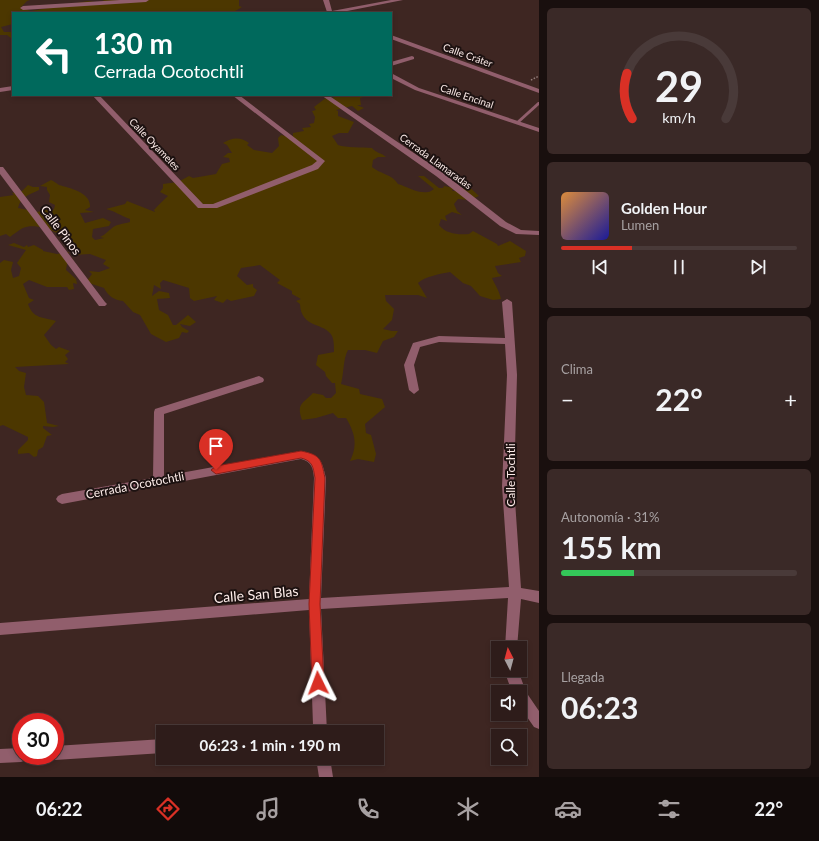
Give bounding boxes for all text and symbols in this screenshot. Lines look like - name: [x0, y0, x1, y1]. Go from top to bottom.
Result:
- text: 130 m: [94, 26, 173, 60]
- icon: left: [28, 28, 80, 80]
- street label: Calle Cráter: [442, 41, 495, 70]
- text: Cerrada Ocotochtli: [94, 60, 244, 82]
- text: 29: [655, 61, 703, 111]
- street label: Calle Encinal: [439, 81, 495, 111]
- text: km/h: [662, 108, 696, 125]
- street label: Calle Oyameles: [127, 115, 183, 173]
- street label: Cerrada Llamaradas: [398, 131, 474, 191]
- text: Golden Hour: [621, 199, 707, 217]
- street label: Calle Pinos: [38, 202, 84, 258]
- text: Lumen: [621, 217, 659, 233]
- icon: previous: [589, 256, 611, 278]
- icon: pause: [668, 256, 690, 278]
- icon: next: [747, 256, 769, 278]
- text: Clima: [561, 361, 593, 377]
- text: 22°: [655, 381, 703, 417]
- text: −: [561, 386, 574, 413]
- text: +: [784, 386, 797, 413]
- pin: [199, 429, 233, 470]
- icon: arrive: [205, 435, 227, 457]
- street label: Calle Tochtli: [503, 443, 518, 507]
- street label: Cerrada Ocotochtli: [85, 468, 186, 502]
- text: Autonomía · 31%: [561, 509, 659, 525]
- text: 155 km: [561, 529, 662, 565]
- street label: Calle San Blas: [213, 582, 299, 606]
- north arrow: [491, 641, 527, 677]
- map controls: [491, 641, 527, 765]
- position arrow: [297, 662, 339, 704]
- text: Llegada: [561, 669, 605, 685]
- button: sound: [491, 685, 527, 721]
- text: 06:23: [561, 689, 638, 725]
- speed limit sign: 30: [12, 713, 64, 765]
- button: search: [491, 729, 527, 765]
- text: 06:23 · 1 min · 190 m: [200, 736, 340, 754]
- icon: directions: [154, 795, 182, 823]
- icon: music: [254, 795, 282, 823]
- icon: phone: [354, 795, 382, 823]
- icon: climate: [454, 795, 482, 823]
- icon: car: [554, 795, 582, 823]
- icon: filters: [655, 795, 683, 823]
- text: 06:22: [36, 798, 82, 820]
- text: 22°: [755, 798, 783, 820]

